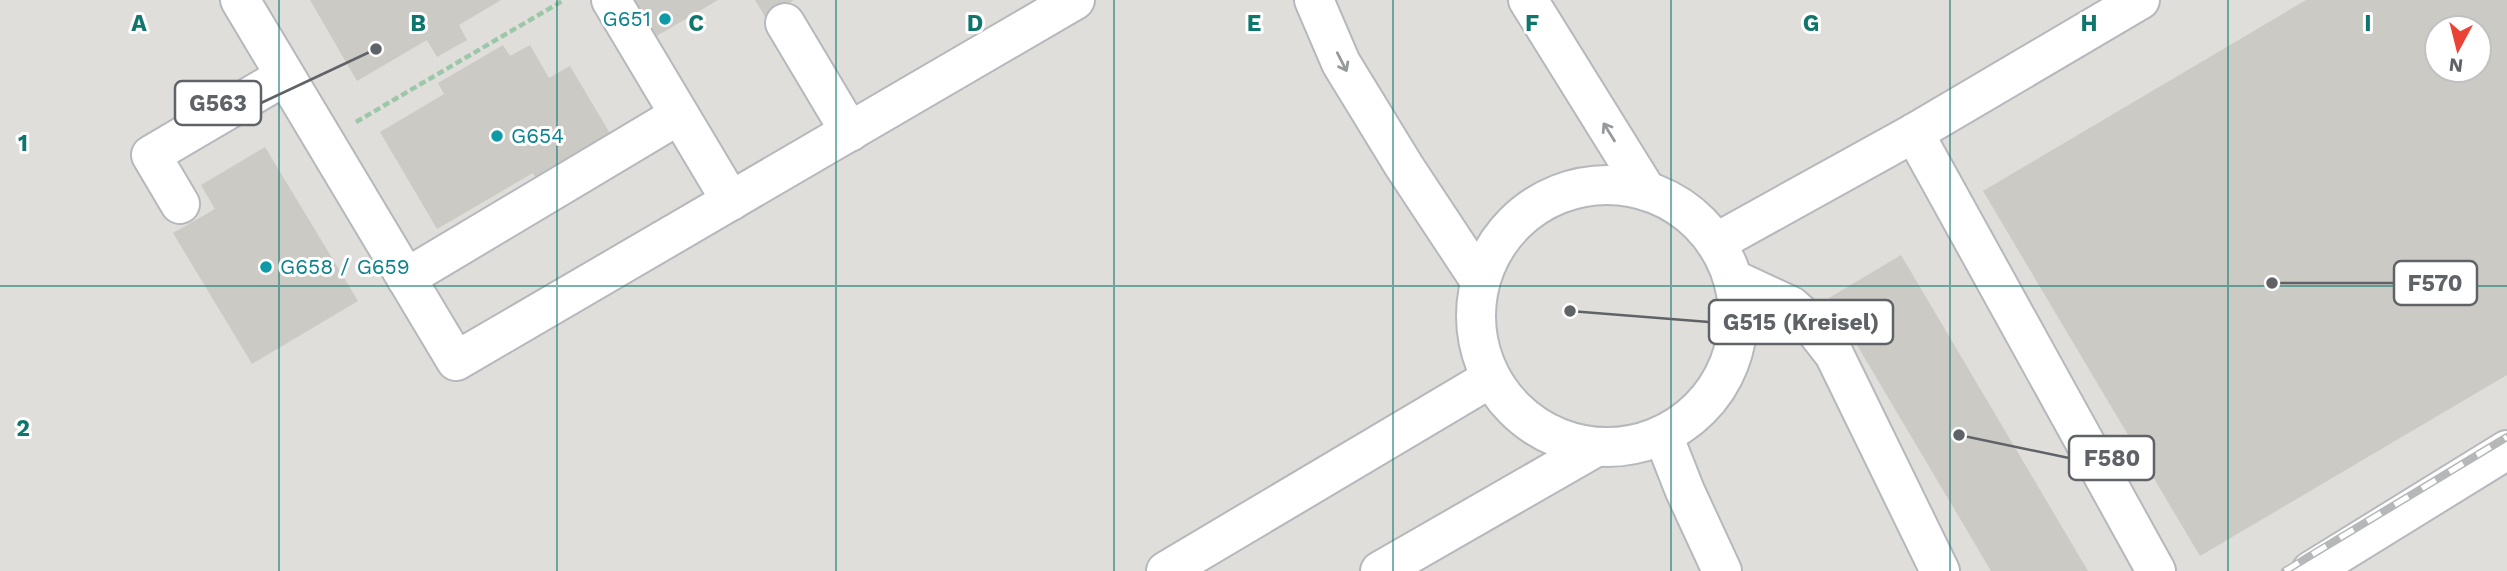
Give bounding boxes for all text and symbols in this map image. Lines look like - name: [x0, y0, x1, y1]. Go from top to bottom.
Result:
- place label: G651: [603, 6, 651, 31]
- text: A: [131, 10, 147, 37]
- text: B: [410, 10, 426, 37]
- text: C: [688, 10, 704, 37]
- text: D: [967, 10, 983, 37]
- text: E: [1247, 10, 1261, 37]
- text: F: [1525, 10, 1539, 37]
- text: G: [1803, 10, 1819, 37]
- text: H: [2080, 10, 2098, 37]
- text: I: [2364, 10, 2372, 37]
- marker: G651: [657, 11, 673, 27]
- north arrow: [2423, 14, 2493, 84]
- one-way arrow: [1335, 51, 1349, 72]
- text: N: [2448, 53, 2464, 78]
- callout: G563: [175, 81, 261, 125]
- text: G563: [189, 90, 247, 117]
- place label: G654: [511, 123, 564, 148]
- one-way arrow: [1602, 123, 1616, 143]
- marker: G654: [489, 128, 505, 144]
- text: 1: [18, 130, 28, 157]
- place label: G658 / G659: [280, 254, 410, 279]
- marker: G658 / G659: [258, 259, 274, 275]
- callout: F570: [2394, 261, 2477, 305]
- text: F570: [2408, 270, 2463, 297]
- callout: G515 (Kreisel): [1709, 300, 1893, 344]
- text: G515 (Kreisel): [1723, 309, 1879, 336]
- text: 2: [16, 415, 30, 442]
- callout: F580: [2069, 436, 2154, 480]
- text: F580: [2084, 445, 2140, 472]

